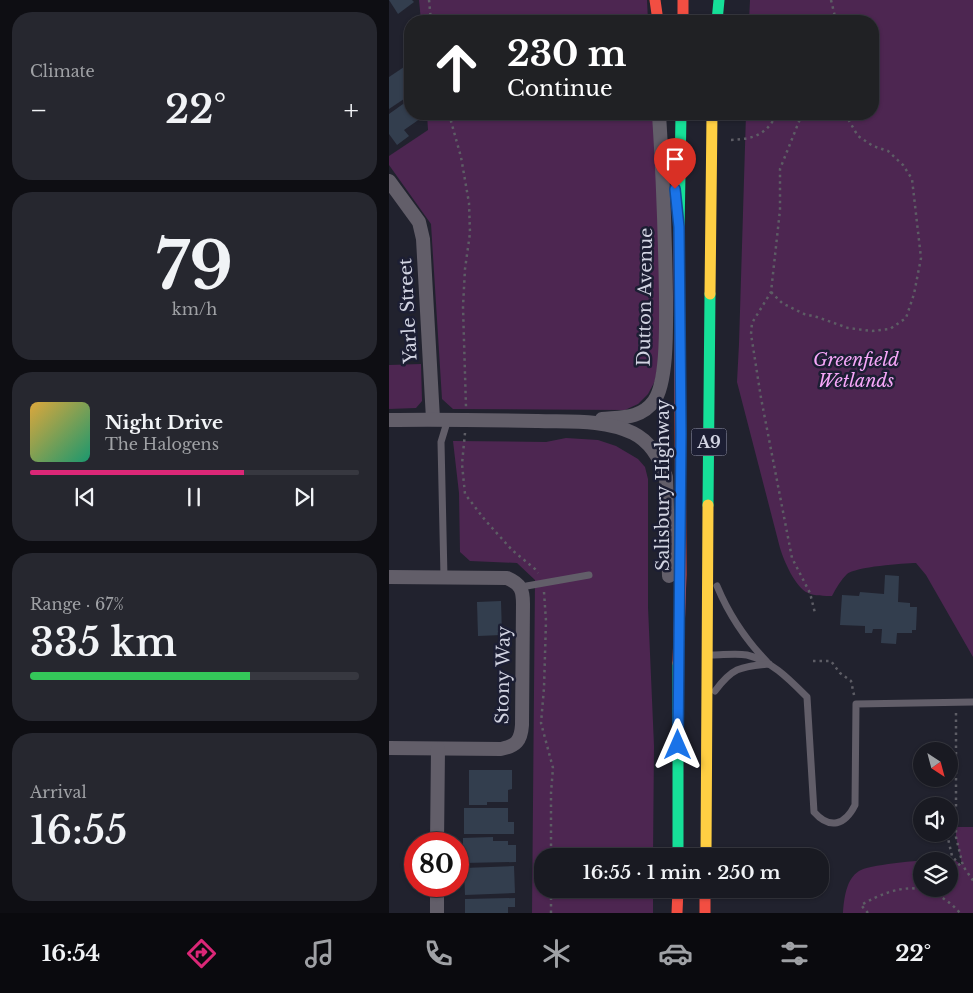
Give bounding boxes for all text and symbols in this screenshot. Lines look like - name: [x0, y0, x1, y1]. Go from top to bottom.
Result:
- text: 230 m: [507, 32, 627, 75]
- icon: ahead: [424, 35, 489, 100]
- text: Climate: [30, 61, 95, 81]
- text: Continue: [507, 75, 613, 102]
- text: 22°: [165, 86, 226, 133]
- text: −: [30, 93, 48, 128]
- text: +: [344, 93, 359, 128]
- pin: [654, 138, 696, 189]
- icon: arrive: [661, 145, 689, 173]
- text: 79: [156, 226, 233, 307]
- street label: Dutton Avenue: [633, 227, 657, 367]
- street label: Yarle Street: [394, 258, 422, 365]
- text: km/h: [172, 299, 217, 319]
- park label: Greenfield Wetlands: [813, 349, 899, 392]
- street label: Salisbury Highway: [652, 398, 674, 571]
- text: Night Drive: [105, 411, 223, 434]
- road number: A9: [691, 428, 727, 456]
- text: The Halogens: [105, 434, 219, 454]
- icon: previous: [71, 483, 99, 511]
- icon: pause: [180, 483, 208, 511]
- icon: next: [290, 483, 318, 511]
- text: Range · 67%: [30, 594, 124, 614]
- text: 335 km: [30, 619, 177, 666]
- street label: Stony Way: [491, 625, 515, 724]
- position arrow: [651, 718, 703, 770]
- north arrow: [913, 742, 958, 788]
- map controls: [913, 742, 958, 897]
- text: Arrival: [30, 782, 87, 802]
- button: sound: [913, 797, 958, 842]
- text: 16:55: [30, 807, 127, 854]
- speed limit sign: 80: [404, 832, 469, 897]
- button: layers: [913, 852, 958, 897]
- text: 16:55 · 1 min · 250 m: [582, 861, 781, 884]
- icon: directions: [184, 936, 219, 971]
- icon: music: [302, 936, 337, 971]
- icon: phone: [421, 936, 456, 971]
- icon: climate: [539, 936, 574, 971]
- icon: car: [658, 936, 693, 971]
- icon: filters: [777, 936, 812, 971]
- text: 16:54: [42, 940, 100, 967]
- text: 22°: [895, 940, 931, 967]

